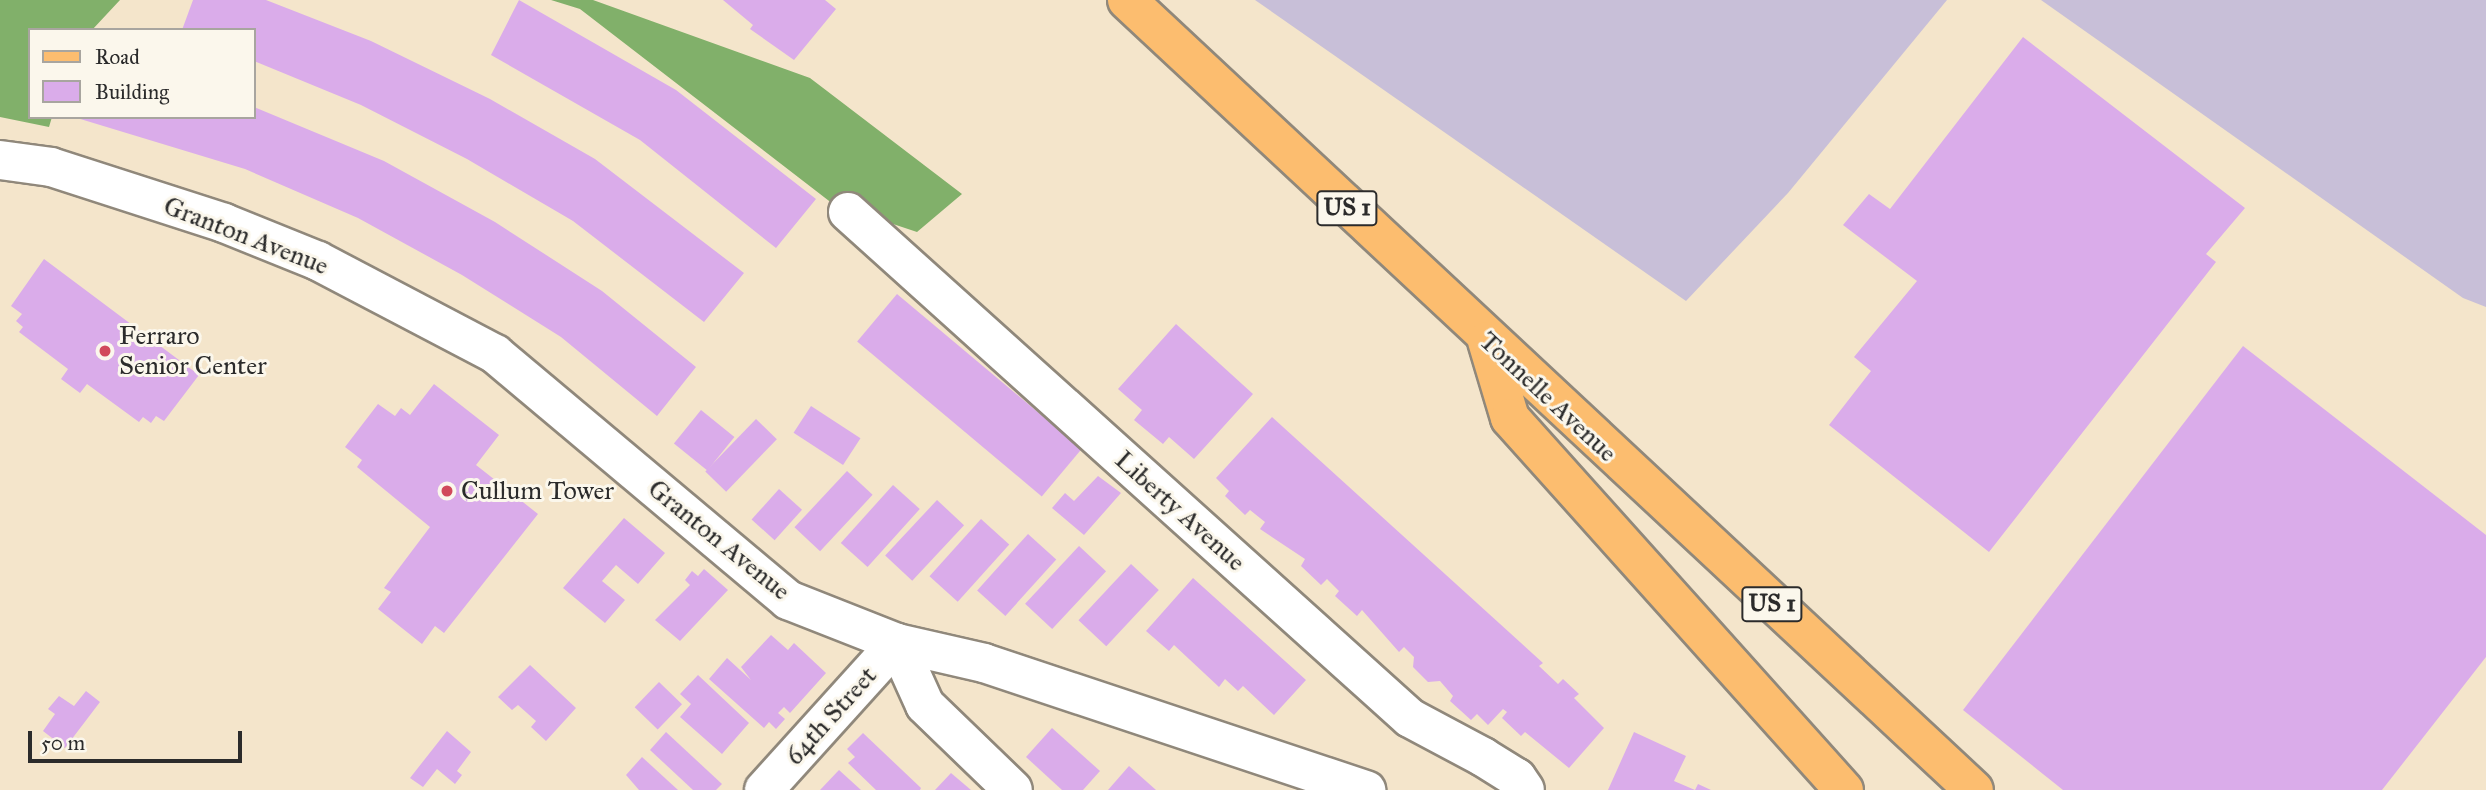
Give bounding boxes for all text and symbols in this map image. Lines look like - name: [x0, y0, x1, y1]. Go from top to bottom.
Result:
- legend: [28, 28, 256, 119]
- text: Road: [95, 44, 140, 70]
- text: Building: [95, 79, 169, 105]
- road number: US 1: [1316, 188, 1378, 229]
- street label: Granton Avenue: [159, 190, 333, 282]
- place label: Ferraro Senior Center: [119, 320, 267, 382]
- street label: Tonnelle Avenue: [1473, 325, 1623, 469]
- marker: Ferraro Senior Center: [97, 343, 113, 359]
- street label: Liberty Avenue: [1108, 444, 1252, 578]
- street label: Granton Avenue: [642, 473, 796, 607]
- place label: Cullum Tower: [461, 475, 614, 507]
- marker: Cullum Tower: [439, 483, 455, 499]
- road number: US 1: [1740, 584, 1803, 624]
- street label: 64th Street: [779, 660, 883, 772]
- scale bar: [32, 716, 245, 760]
- text: 50 m: [41, 730, 85, 756]

